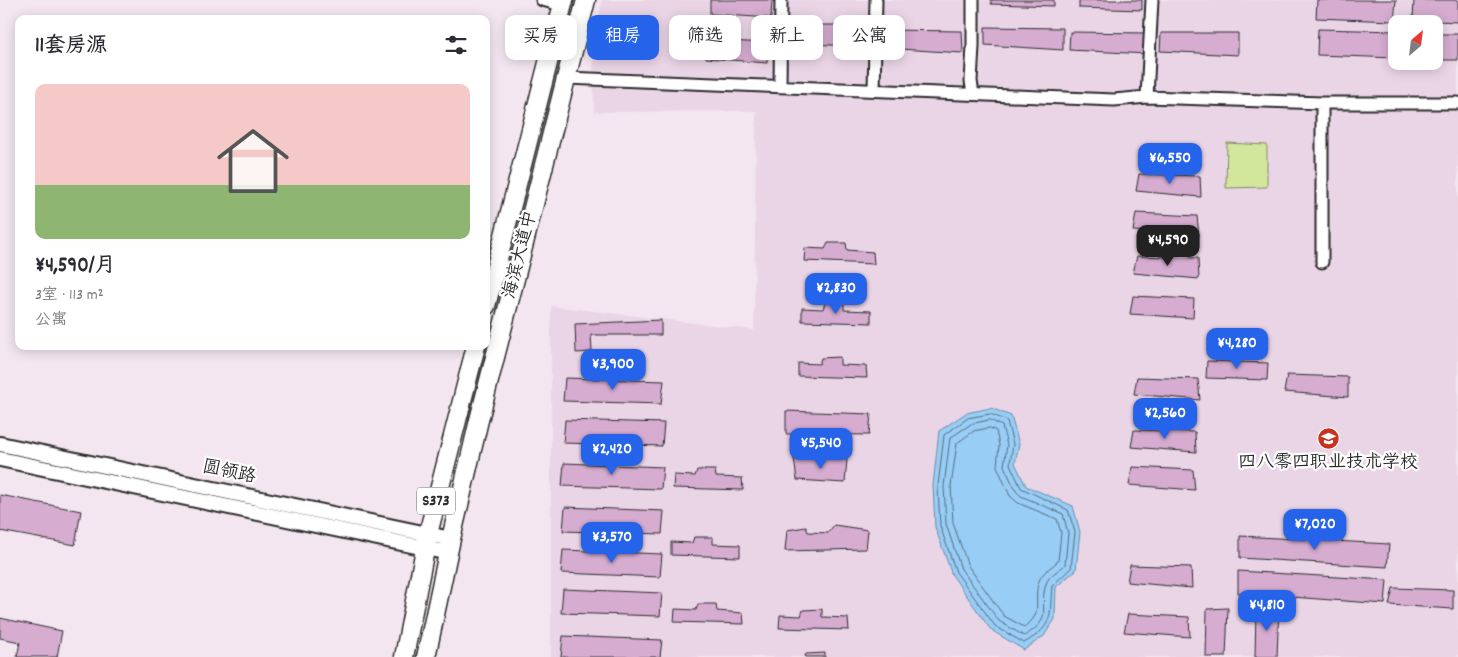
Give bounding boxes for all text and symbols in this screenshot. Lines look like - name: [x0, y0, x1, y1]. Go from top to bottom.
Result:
- chip: 买房: [505, 15, 577, 60]
- chip: 租房: [587, 15, 659, 60]
- chip: 筛选: [669, 15, 741, 60]
- chip: 新上: [751, 15, 823, 60]
- chip: 公寓: [833, 15, 905, 60]
- north arrow: [1388, 15, 1442, 70]
- map controls: [1388, 15, 1443, 70]
- icon: filters: [442, 31, 470, 59]
- text: 11套房源: [35, 32, 107, 62]
- icon: home: [208, 116, 298, 206]
- pin: ¥6,550: [1129, 142, 1211, 185]
- text: ¥6,550: [1149, 147, 1191, 170]
- street label: 海滨大道中: [498, 208, 544, 302]
- pin: ¥4,590: [1127, 224, 1209, 267]
- text: ¥4,590: [1148, 229, 1188, 252]
- text: ¥4,590/月: [35, 252, 116, 282]
- pin: ¥2,830: [795, 272, 877, 315]
- text: ¥2,830: [816, 277, 856, 300]
- text: 3室 · 113 m²: [35, 284, 104, 307]
- text: 公寓: [35, 309, 67, 332]
- pin: ¥4,280: [1196, 328, 1278, 370]
- text: ¥4,280: [1217, 332, 1257, 355]
- pin: ¥3,900: [572, 348, 654, 391]
- text: ¥3,900: [592, 353, 634, 376]
- pin: ¥2,560: [1124, 398, 1206, 440]
- text: ¥2,560: [1144, 402, 1186, 425]
- school or university icon: 四八零四职业技术学校: [1316, 426, 1340, 450]
- pin: ¥5,540: [780, 428, 862, 470]
- text: ¥5,540: [801, 432, 841, 455]
- pin: ¥2,420: [571, 434, 653, 476]
- text: ¥2,420: [592, 438, 632, 461]
- place label: 四八零四职业技术学校: [1238, 451, 1418, 476]
- street label: 圆领路: [200, 455, 258, 491]
- road number: S373: [417, 488, 455, 514]
- pin: ¥7,020: [1274, 508, 1356, 551]
- text: ¥7,020: [1294, 513, 1336, 536]
- pin: ¥3,570: [571, 522, 653, 564]
- text: ¥3,570: [592, 526, 632, 549]
- pin: ¥4,810: [1226, 590, 1308, 632]
- text: ¥4,810: [1249, 594, 1285, 617]

